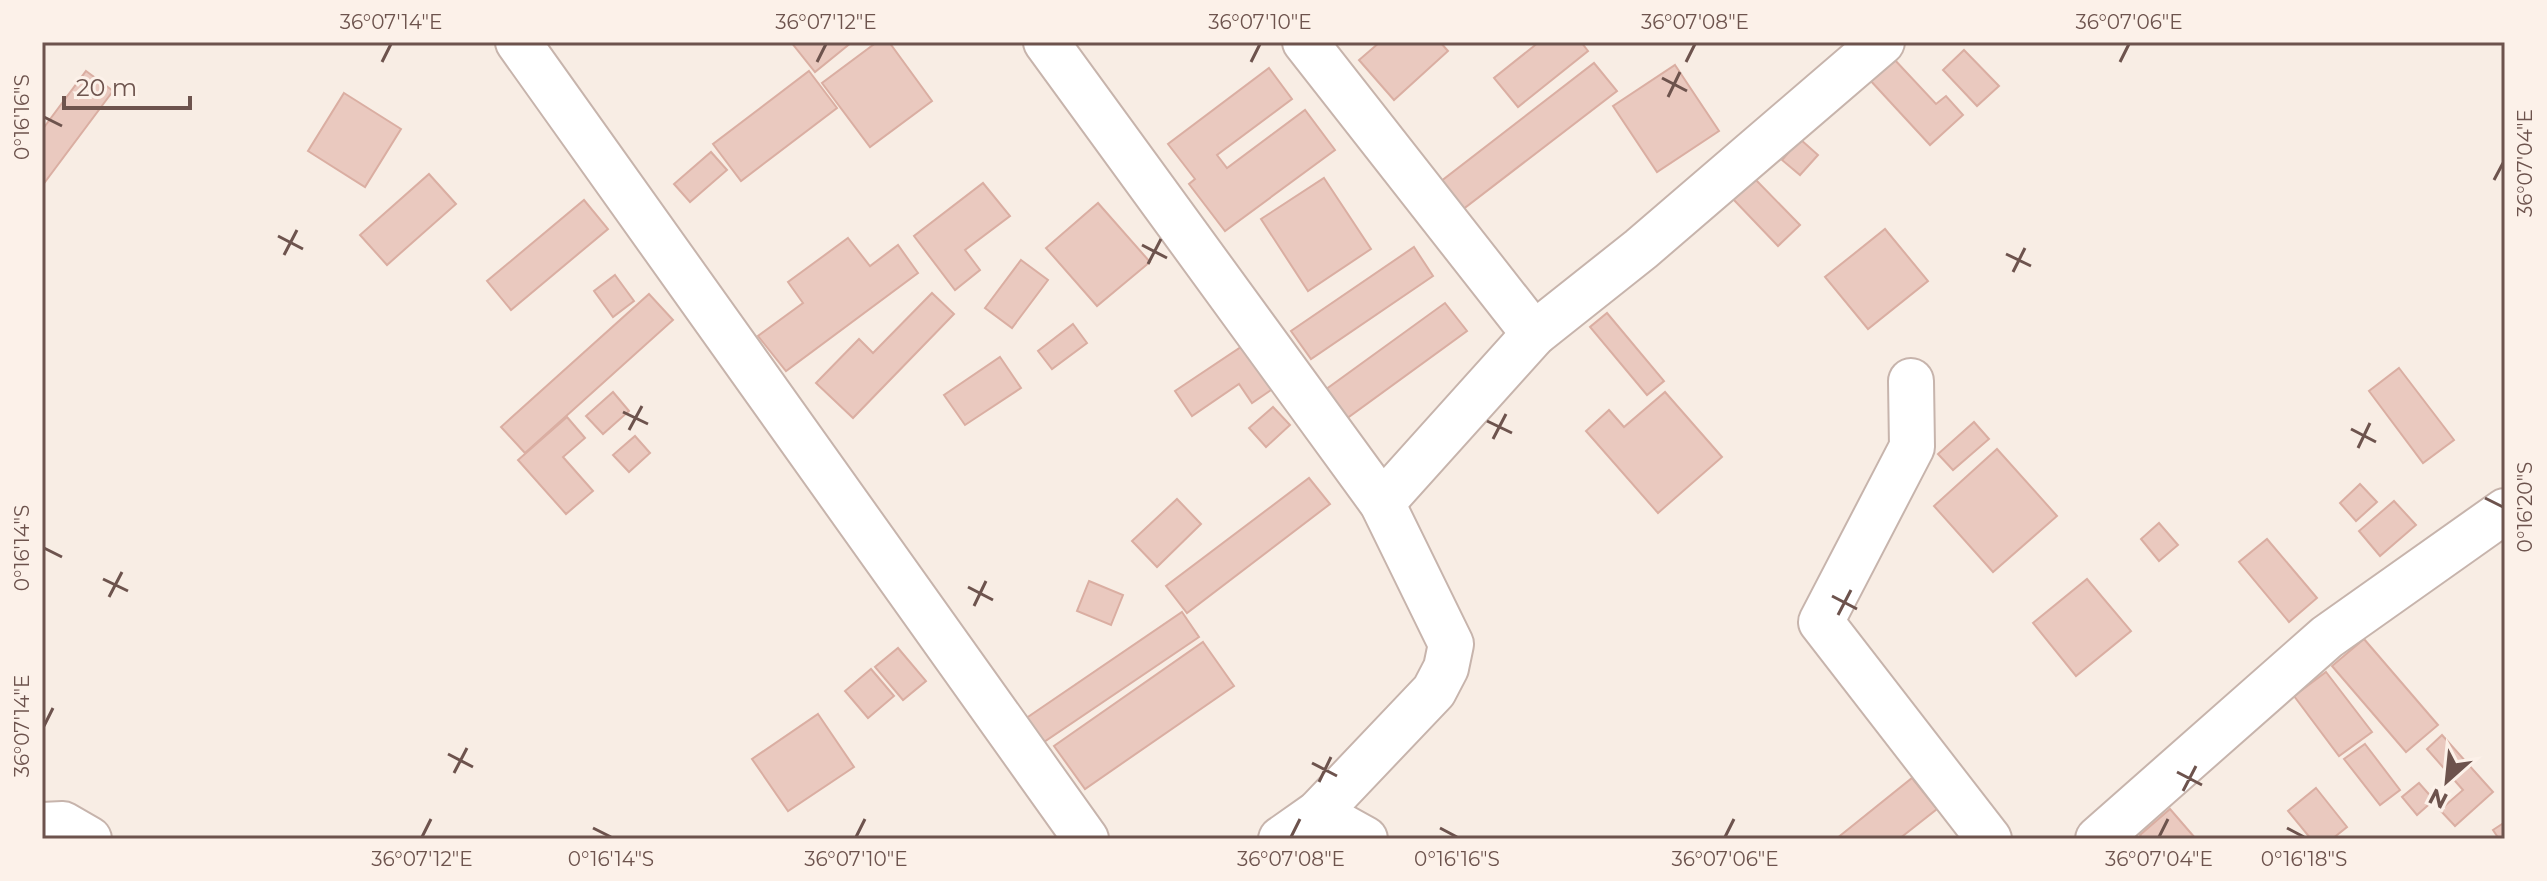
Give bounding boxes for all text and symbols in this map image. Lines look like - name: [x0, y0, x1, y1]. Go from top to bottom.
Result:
- text: 36°07'14"E: [340, 10, 442, 34]
- text: 36°07'12"E: [775, 10, 877, 34]
- text: 36°07'10"E: [1208, 10, 1312, 34]
- text: 36°07'08"E: [1641, 10, 1749, 34]
- text: 36°07'06"E: [2075, 10, 2183, 34]
- scale bar: [64, 60, 190, 110]
- text: 20 m: [76, 73, 137, 102]
- text: 0°16'16"S: [10, 74, 34, 160]
- text: 36°07'04"E: [2513, 109, 2537, 217]
- text: 0°16'20"S: [2513, 462, 2537, 552]
- text: 0°16'14"S: [10, 505, 34, 591]
- text: 36°07'14"E: [10, 675, 34, 777]
- north arrow: [2407, 741, 2487, 821]
- text: N: [2424, 782, 2452, 814]
- text: 36°07'12"E: [371, 847, 473, 871]
- text: 0°16'14"S: [568, 847, 654, 871]
- text: 36°07'10"E: [804, 847, 908, 871]
- text: 36°07'08"E: [1237, 847, 1345, 871]
- text: 0°16'16"S: [1414, 847, 1500, 871]
- text: 36°07'06"E: [1671, 847, 1779, 871]
- text: 36°07'04"E: [2105, 847, 2213, 871]
- text: 0°16'18"S: [2261, 847, 2347, 871]

